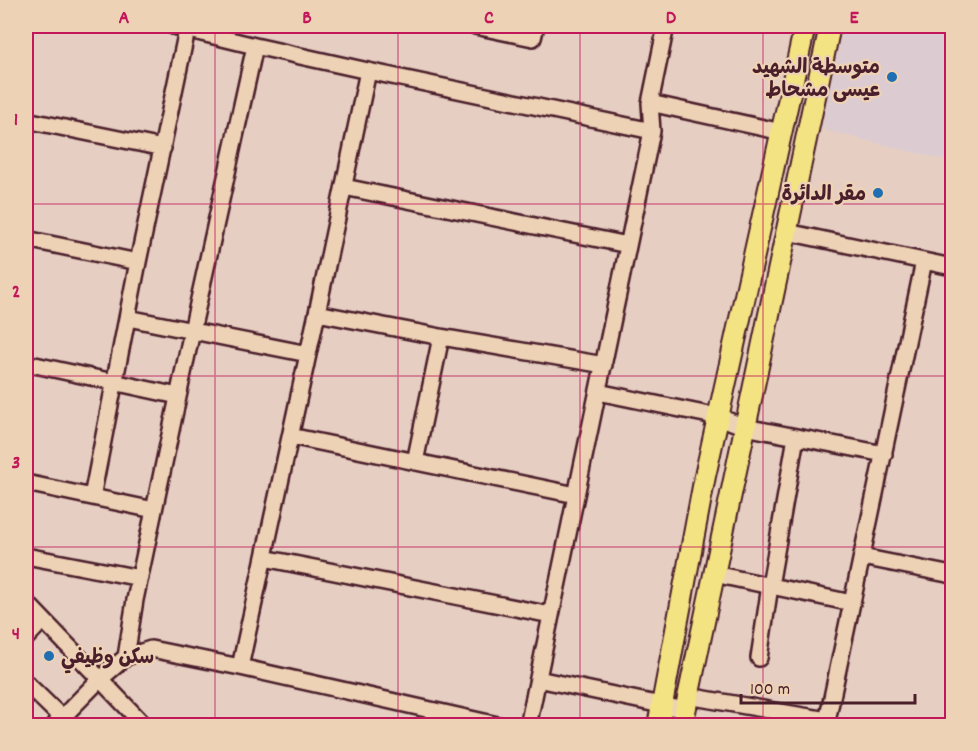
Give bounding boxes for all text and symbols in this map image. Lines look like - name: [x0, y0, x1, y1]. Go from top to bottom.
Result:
- text: A: [119, 5, 130, 33]
- text: B: [302, 5, 312, 33]
- text: C: [484, 5, 494, 33]
- text: D: [666, 5, 677, 33]
- text: E: [849, 5, 859, 33]
- place label: متوسطة الشهيد عيسى مشحاط: [752, 55, 880, 106]
- marker: متوسطة الشهيد عيسى مشحاط: [885, 70, 899, 84]
- text: 1: [14, 107, 18, 135]
- place label: مقر الدائرة: [781, 182, 866, 210]
- marker: مقر الدائرة: [871, 186, 885, 200]
- text: 2: [12, 279, 20, 307]
- text: 3: [12, 450, 20, 478]
- text: 4: [12, 621, 20, 649]
- place label: سكن وظيفي: [61, 645, 154, 674]
- marker: سكن وظيفي: [42, 649, 56, 663]
- scale bar: [741, 667, 915, 705]
- text: 100 m: [750, 678, 790, 703]

